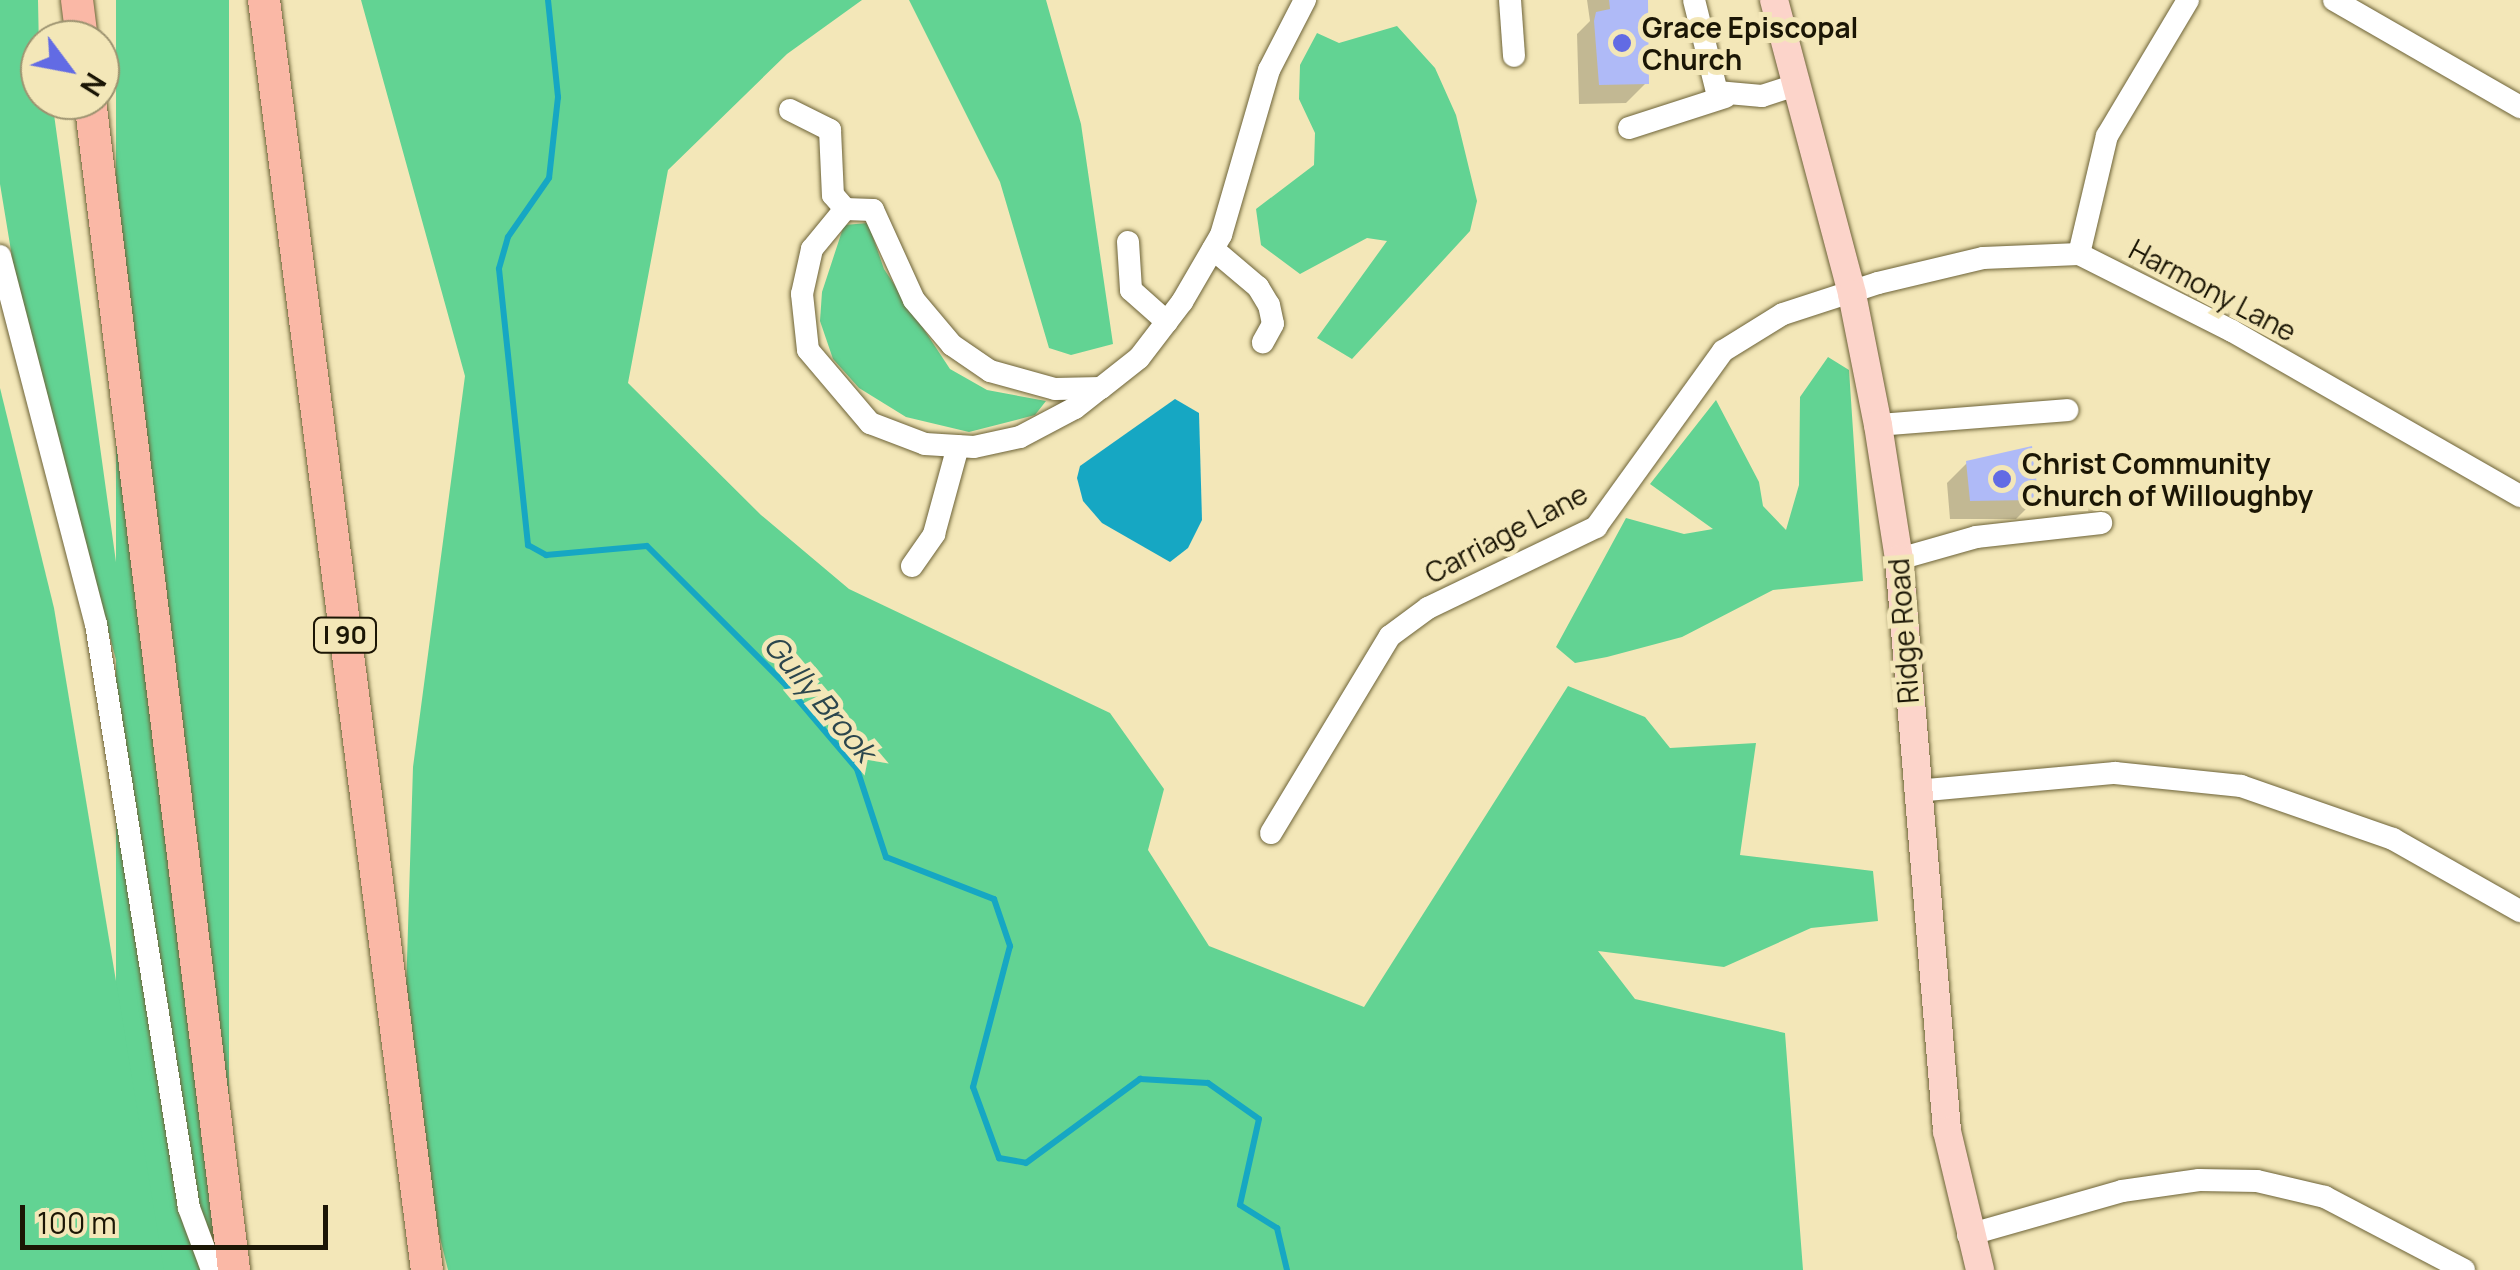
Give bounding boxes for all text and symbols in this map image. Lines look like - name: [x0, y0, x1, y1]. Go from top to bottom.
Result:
- place label: Grace Episcopal Church: [1642, 10, 1858, 76]
- north arrow: [20, 20, 120, 120]
- marker: Grace Episcopal Church: [1611, 32, 1633, 54]
- text: N: [72, 66, 115, 103]
- street label: Harmony Lane: [2124, 232, 2302, 348]
- place label: Christ Community Church of Willoughby: [2022, 446, 2313, 512]
- marker: Christ Community Church of Willoughby: [1991, 468, 2013, 490]
- street label: Carriage Lane: [1419, 476, 1593, 590]
- street label: Ridge Road: [1881, 557, 1925, 705]
- road number: I 90: [312, 615, 378, 655]
- water label: Gully Brook: [757, 627, 883, 769]
- scale bar: [25, 1185, 332, 1247]
- text: 100 m: [37, 1202, 117, 1243]

